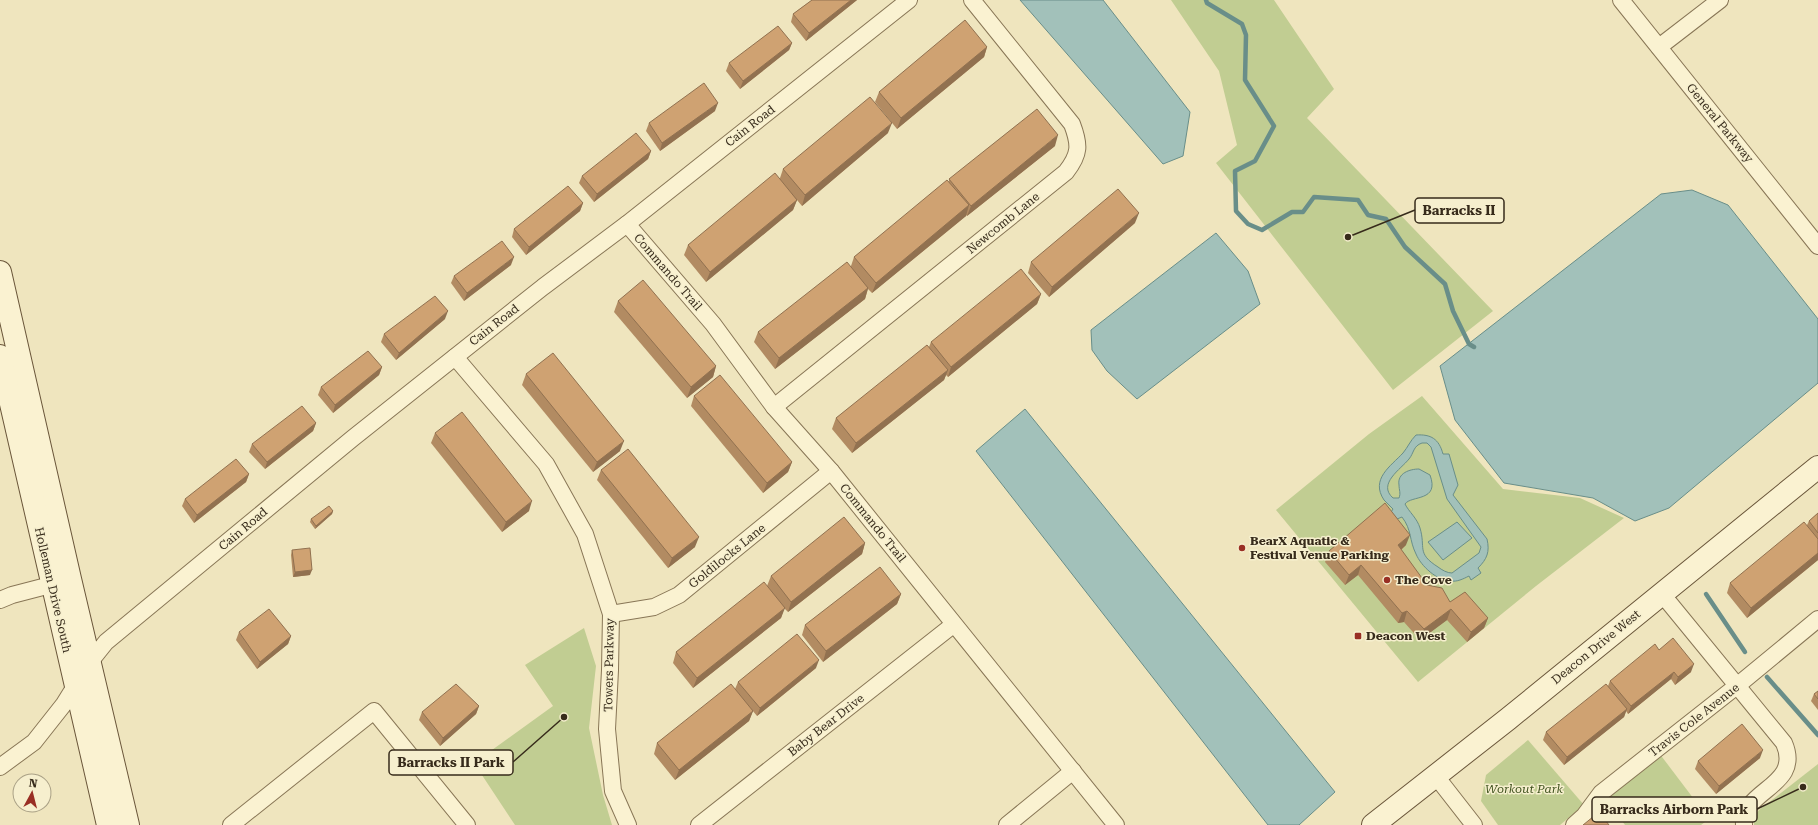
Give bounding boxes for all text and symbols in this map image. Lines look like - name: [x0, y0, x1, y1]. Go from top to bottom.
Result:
- street label: General Parkway: [1684, 81, 1757, 166]
- street label: Cain Road: [722, 102, 778, 150]
- street label: Newcomb Lane: [964, 189, 1043, 257]
- callout: Barracks II: [1415, 198, 1504, 223]
- text: Barracks II: [1423, 203, 1495, 218]
- street label: Commando Trail: [631, 231, 705, 313]
- street label: Cain Road: [466, 301, 522, 349]
- street label: Commando Trail: [837, 481, 909, 565]
- street label: Cain Road: [216, 504, 270, 553]
- street label: Goldilocks Lane: [686, 521, 768, 591]
- street label: Holleman Drive South: [32, 526, 74, 654]
- place label: BearX Aquatic & Festival Venue Parking: [1250, 534, 1389, 562]
- marker: BearX Aquatic & Festival Venue Parking: [1237, 543, 1247, 553]
- place label: The Cove: [1395, 573, 1452, 587]
- marker: The Cove: [1382, 575, 1392, 585]
- street label: Deacon Drive West: [1549, 607, 1644, 687]
- street label: Towers Parkway: [601, 617, 617, 712]
- place label: Deacon West: [1366, 629, 1445, 643]
- marker: Deacon West: [1353, 631, 1363, 641]
- street label: Travis Cole Avenue: [1646, 680, 1742, 760]
- street label: Baby Bear Drive: [785, 691, 867, 759]
- callout: Barracks II Park: [389, 750, 513, 775]
- text: Barracks II Park: [397, 755, 505, 770]
- north arrow: [12, 773, 52, 813]
- text: N: [28, 777, 39, 791]
- park label: Workout Park: [1485, 782, 1563, 796]
- callout: Barracks Airborn Park: [1592, 797, 1757, 822]
- text: Barracks Airborn Park: [1600, 802, 1748, 817]

